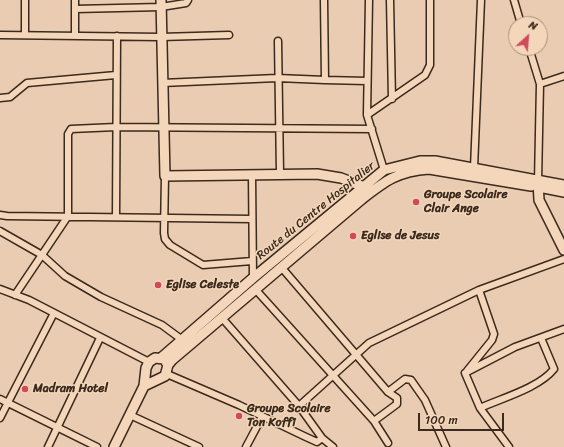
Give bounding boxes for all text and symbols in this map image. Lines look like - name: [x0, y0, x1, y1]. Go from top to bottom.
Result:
- text: N: [525, 15, 541, 36]
- north arrow: [508, 16, 548, 56]
- street label: Route du Centre Hospitalier: [254, 159, 378, 263]
- place label: Groupe Scolaire Clair Ange: [424, 188, 508, 216]
- marker: Groupe Scolaire Clair Ange: [411, 197, 421, 207]
- place label: Eglise de Jesus: [361, 229, 440, 243]
- marker: Eglise de Jesus: [348, 231, 358, 241]
- place label: Eglise Celeste: [166, 278, 239, 292]
- marker: Eglise Celeste: [153, 280, 163, 290]
- place label: Madram Hotel: [33, 382, 108, 396]
- marker: Madram Hotel: [20, 384, 30, 394]
- place label: Groupe Scolaire Ton Koffi: [247, 402, 331, 430]
- scale bar: [420, 405, 506, 431]
- text: 100 m: [425, 409, 458, 431]
- marker: Groupe Scolaire Ton Koffi: [234, 411, 244, 421]

